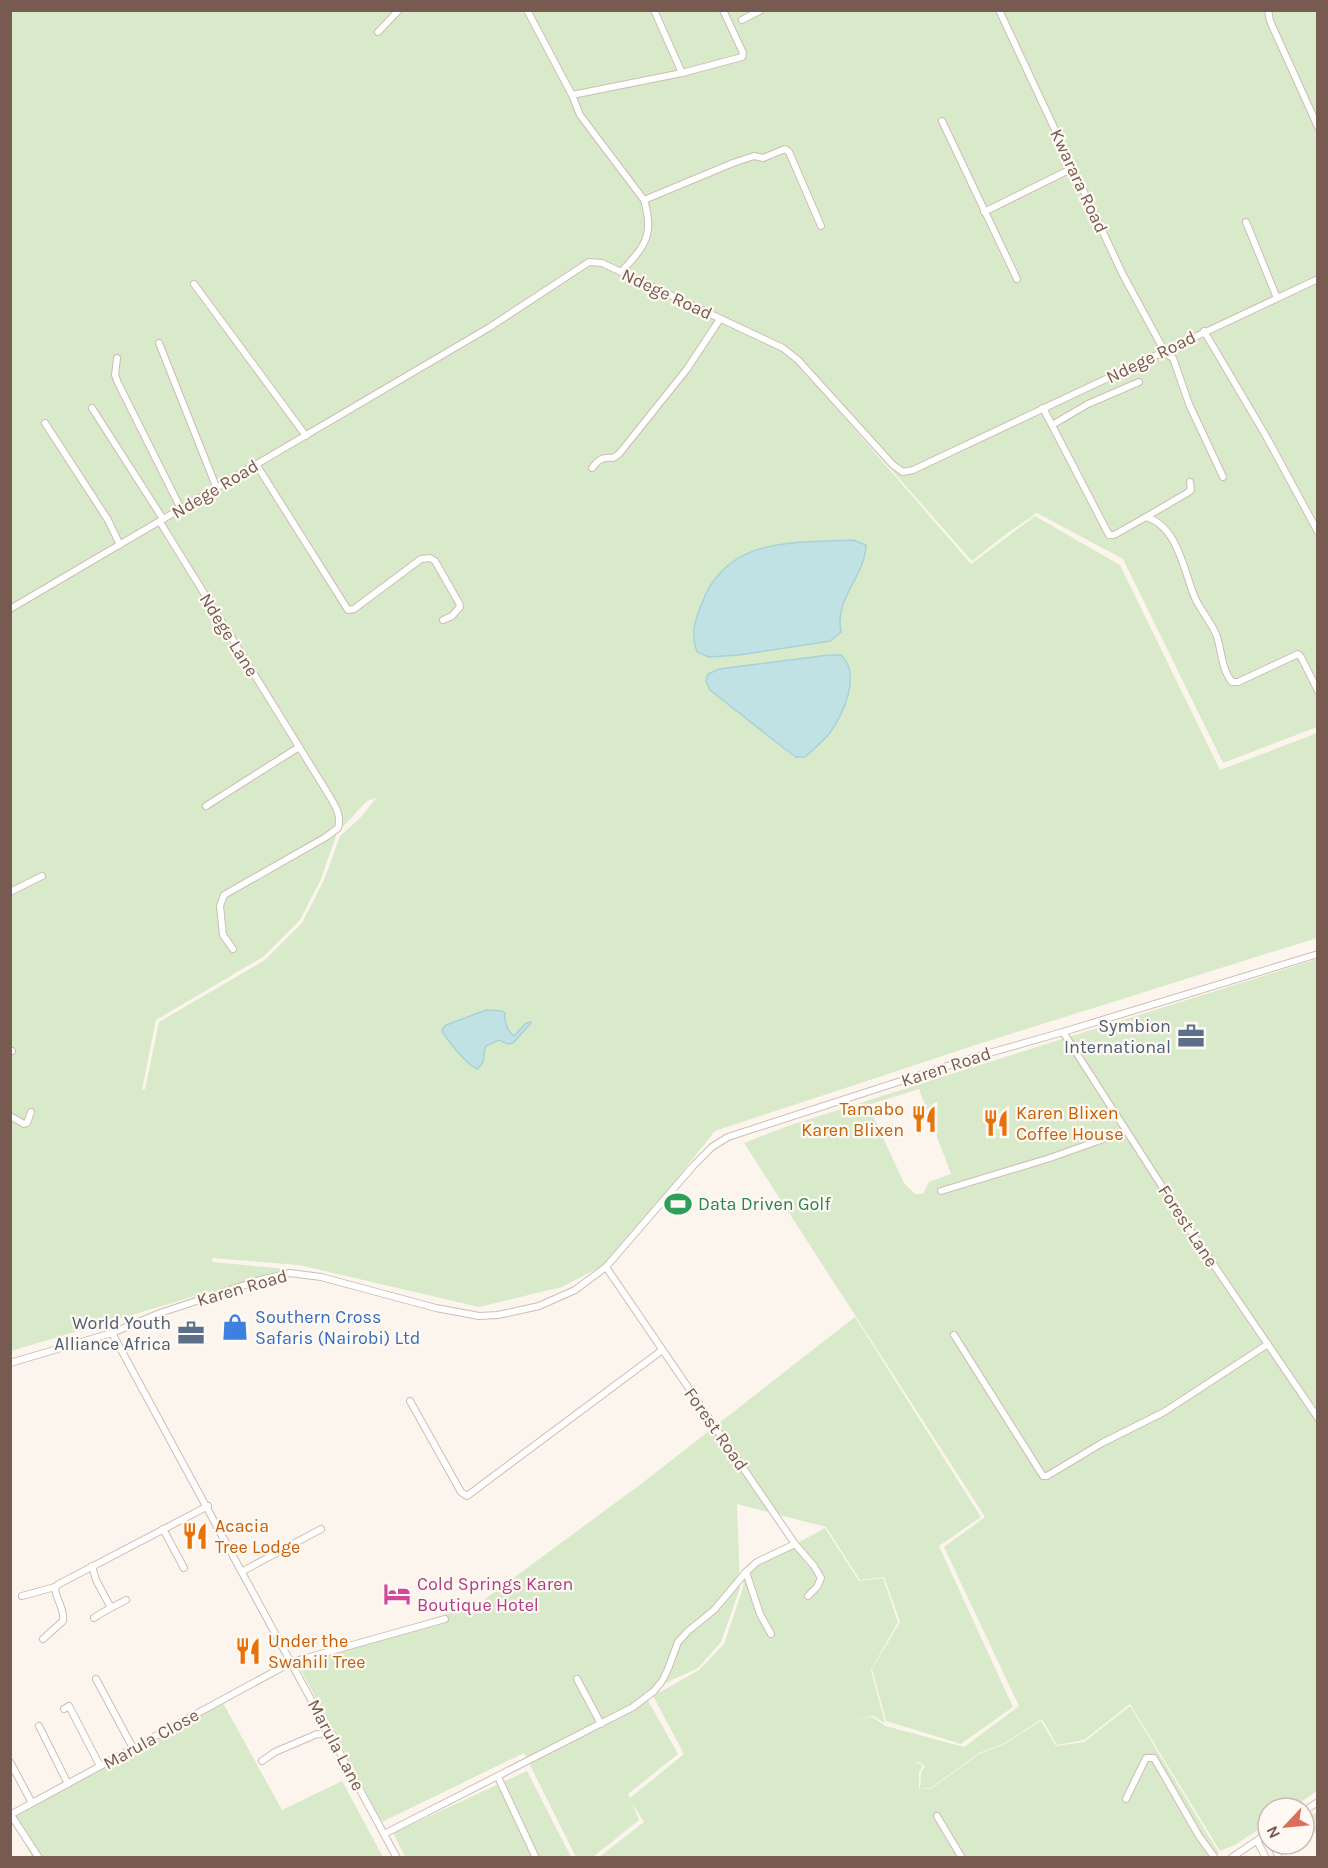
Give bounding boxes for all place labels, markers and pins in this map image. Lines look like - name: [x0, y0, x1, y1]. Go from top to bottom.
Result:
- place label: Symbion International: [1064, 1015, 1171, 1058]
- office icon: Symbion International: [1176, 1021, 1206, 1051]
- place label: Tamabo Karen Blixen: [801, 1098, 904, 1141]
- place label: Karen Blixen Coffee House: [1016, 1102, 1123, 1145]
- restaurant icon: Tamabo Karen Blixen: [909, 1104, 939, 1134]
- restaurant icon: Karen Blixen Coffee House: [981, 1108, 1011, 1138]
- sports icon: Data Driven Golf: [663, 1189, 693, 1219]
- place label: Data Driven Golf: [698, 1193, 831, 1215]
- place label: Southern Cross Safaris (Nairobi) Ltd: [255, 1306, 420, 1349]
- place label: World Youth Alliance Africa: [54, 1312, 171, 1355]
- shop icon: Southern Cross Safaris (Nairobi) Ltd: [220, 1312, 250, 1342]
- office icon: World Youth Alliance Africa: [176, 1318, 206, 1348]
- place label: Acacia Tree Lodge: [215, 1515, 300, 1558]
- restaurant icon: Acacia Tree Lodge: [180, 1521, 210, 1551]
- place label: Cold Springs Karen Boutique Hotel: [417, 1573, 573, 1616]
- hotel icon: Cold Springs Karen Boutique Hotel: [382, 1579, 412, 1609]
- place label: Under the Swahili Tree: [268, 1630, 365, 1673]
- restaurant icon: Under the Swahili Tree: [233, 1636, 263, 1666]

